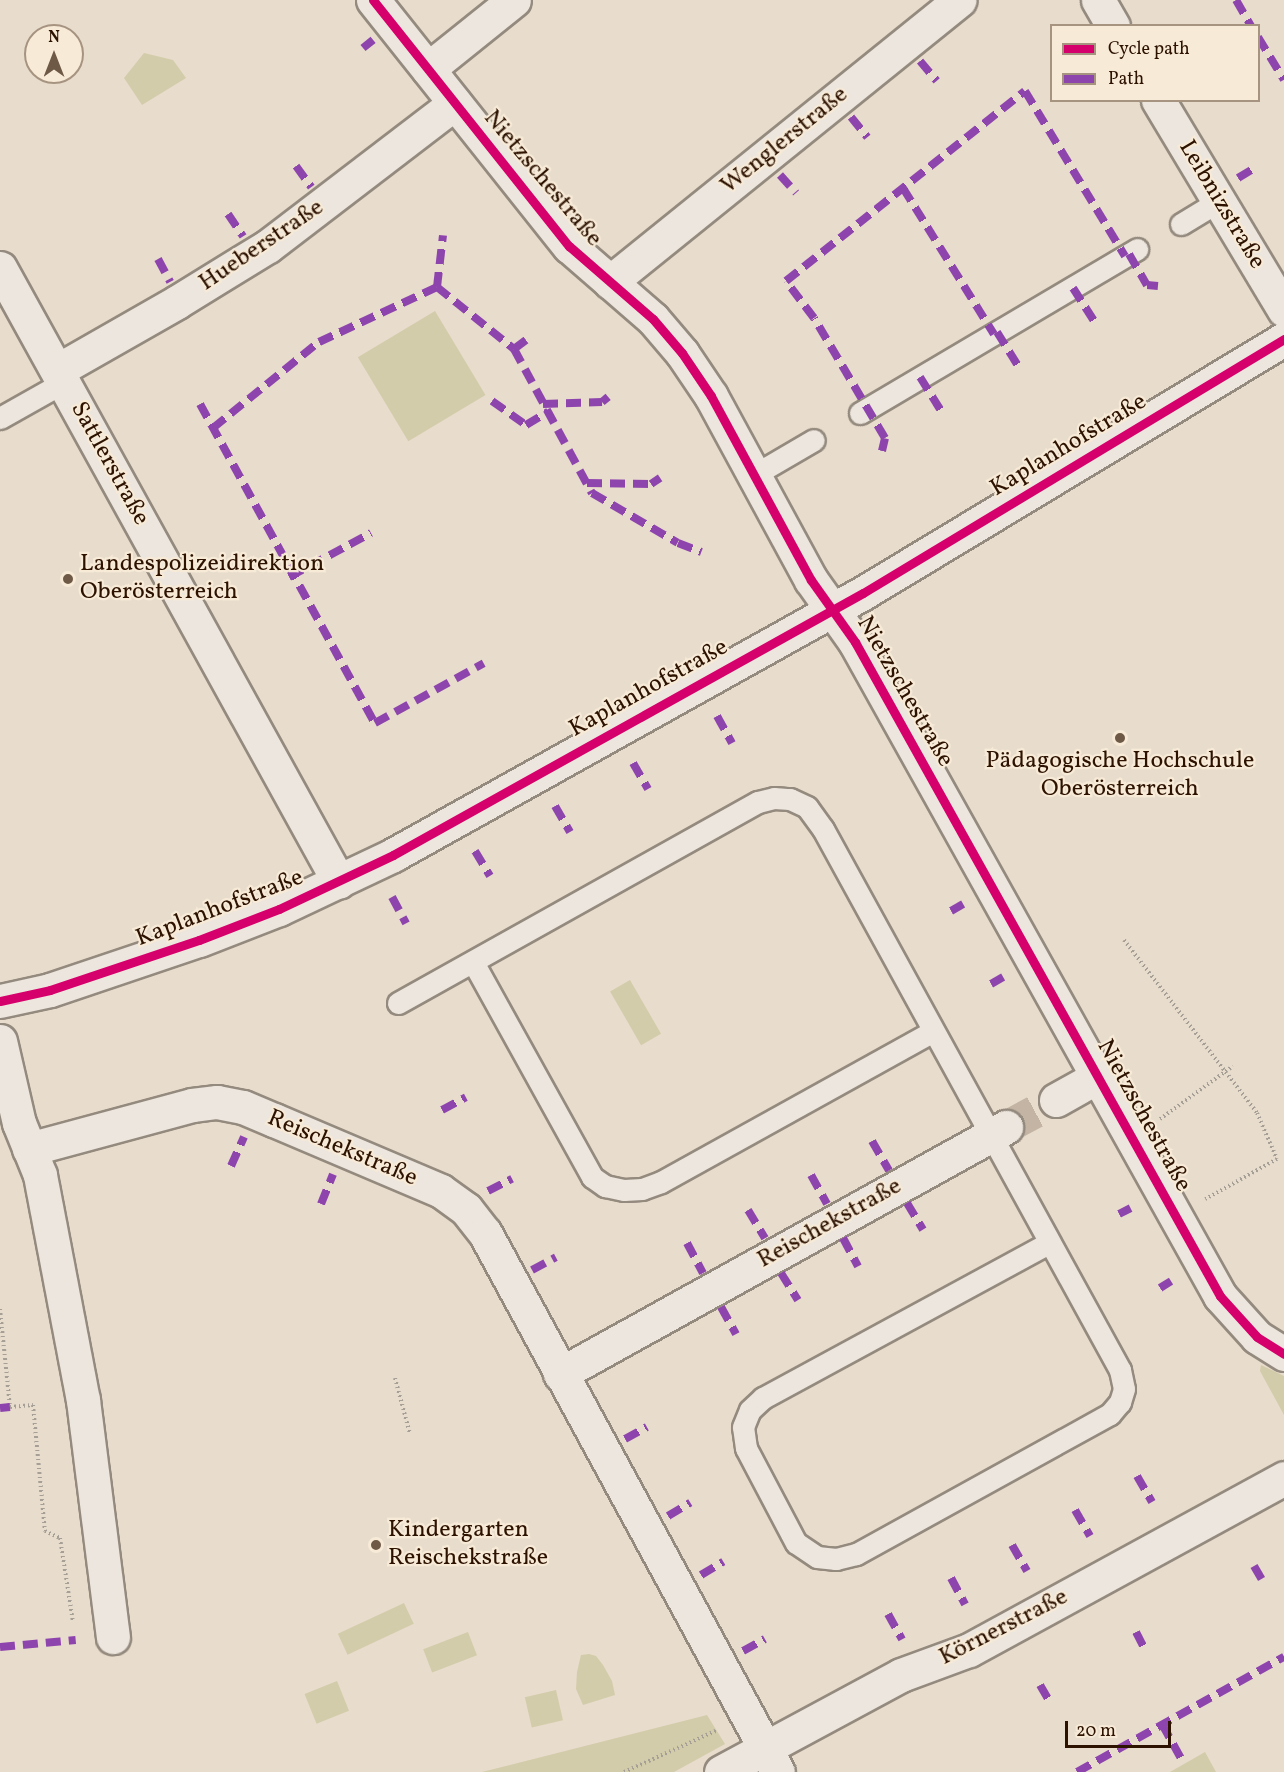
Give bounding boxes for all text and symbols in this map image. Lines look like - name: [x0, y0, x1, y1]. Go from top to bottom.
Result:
- north arrow: [24, 24, 84, 84]
- legend: [1050, 24, 1260, 102]
- text: N: [48, 27, 60, 49]
- text: Cycle path: [1108, 37, 1190, 62]
- text: Path: [1108, 67, 1144, 92]
- street label: Wenglerstraße: [716, 81, 854, 201]
- street label: Nietzschestraße: [477, 105, 607, 253]
- street label: Leibnizstraße: [1171, 135, 1271, 275]
- street label: Hueberstraße: [194, 194, 330, 298]
- street label: Kaplanhofstraße: [986, 388, 1152, 504]
- street label: Sattlerstraße: [63, 397, 155, 531]
- place label: Landespolizeidirektion Oberösterreich: [80, 551, 324, 607]
- marker: Landespolizeidirektion Oberösterreich: [61, 572, 75, 586]
- street label: Nietzschestraße: [849, 611, 959, 773]
- street label: Kaplanhofstraße: [565, 634, 733, 744]
- marker: Pädagogische Hochschule Oberösterreich: [1113, 731, 1127, 745]
- place label: Pädagogische Hochschule Oberösterreich: [986, 748, 1254, 804]
- street label: Kaplanhofstraße: [132, 864, 308, 954]
- street label: Nietzschestraße: [1089, 1035, 1197, 1197]
- street label: Reischekstraße: [263, 1104, 421, 1194]
- street label: Reischekstraße: [753, 1173, 907, 1275]
- place label: Kindergarten Reischekstraße: [388, 1517, 548, 1573]
- marker: Kindergarten Reischekstraße: [369, 1538, 383, 1552]
- street label: Körnerstraße: [935, 1583, 1073, 1673]
- scale bar: [1068, 1709, 1174, 1747]
- text: 20 m: [1076, 1719, 1116, 1744]

